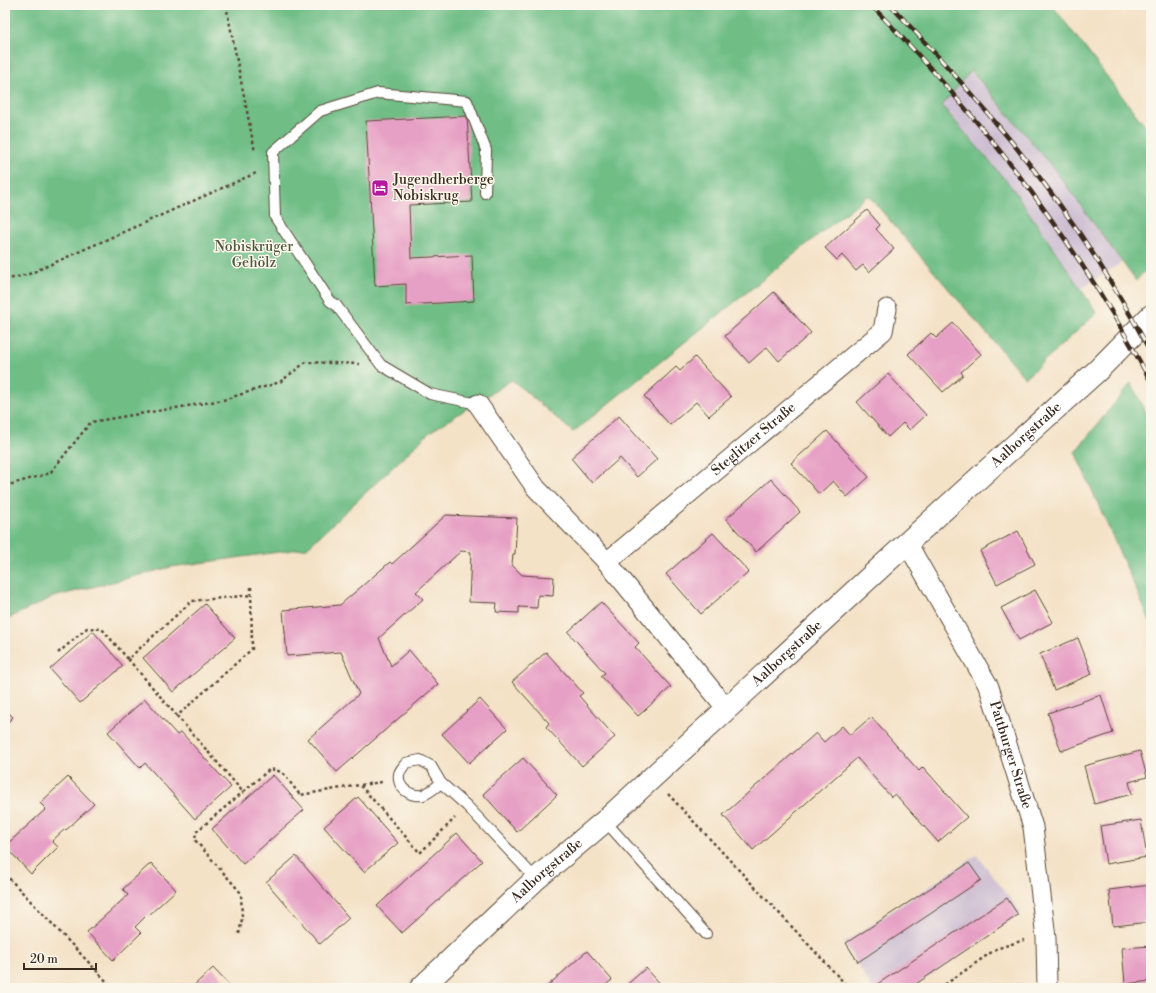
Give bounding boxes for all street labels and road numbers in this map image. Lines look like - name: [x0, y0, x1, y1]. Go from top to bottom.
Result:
- street label: Aalborgstraße: [986, 398, 1065, 472]
- street label: Steglitzer Straße: [708, 399, 800, 480]
- street label: Aalborgstraße: [747, 617, 826, 691]
- street label: Pattburger Straße: [985, 699, 1036, 811]
- street label: Aalborgstraße: [506, 835, 586, 908]

